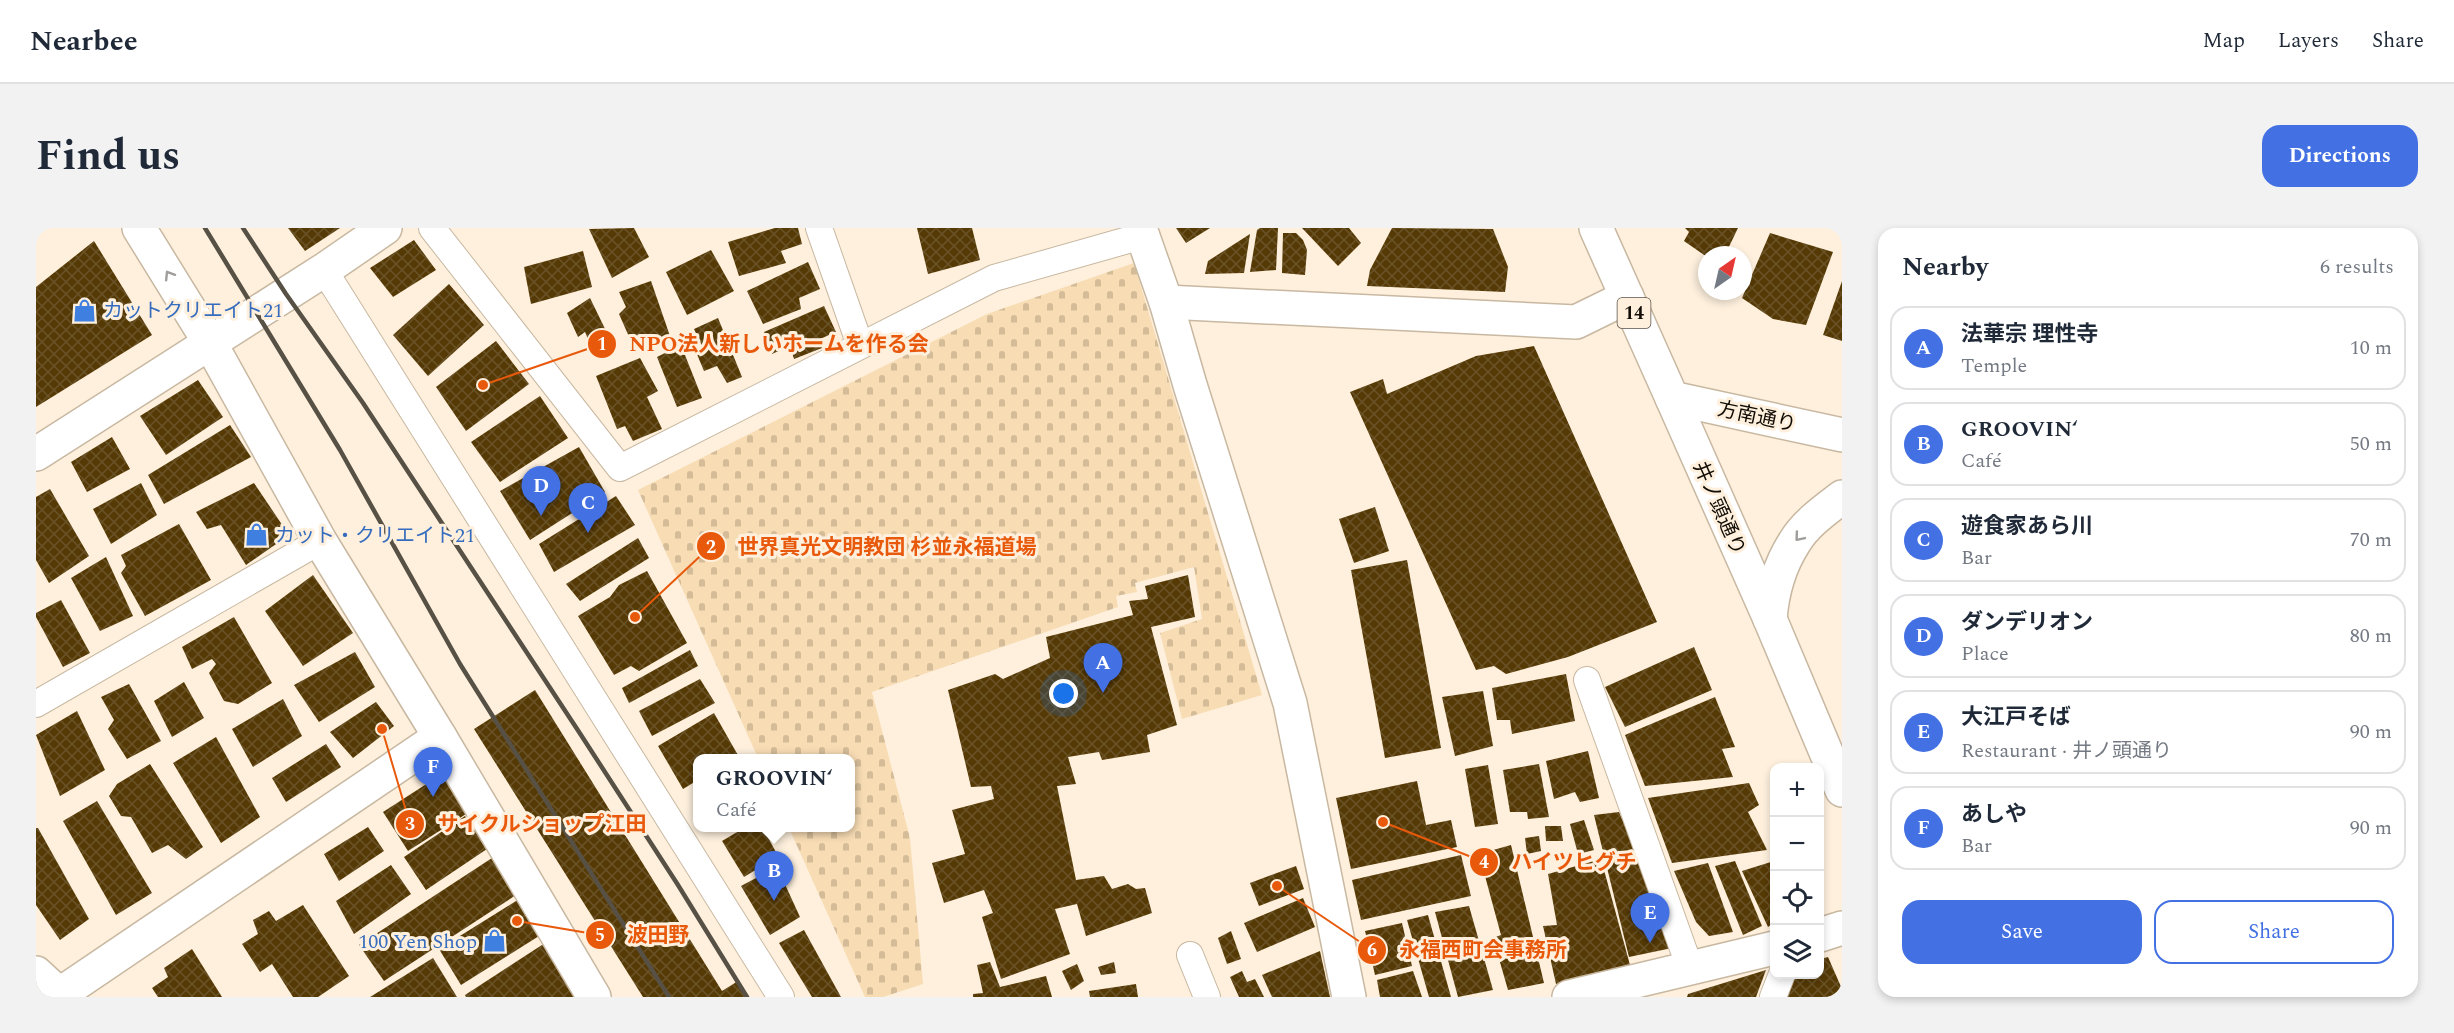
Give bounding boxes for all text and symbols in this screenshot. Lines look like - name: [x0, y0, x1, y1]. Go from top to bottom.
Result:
- text: Nearbee: [30, 20, 138, 63]
- text: Map: [2203, 25, 2245, 57]
- text: Layers: [2278, 25, 2339, 57]
- text: Share: [2372, 25, 2424, 57]
- text: Find us: [36, 125, 180, 188]
- button: Directions: [2262, 125, 2418, 187]
- north arrow: [1698, 246, 1752, 300]
- text: Nearby: [1902, 247, 1988, 287]
- text: 6 results: [2320, 252, 2394, 282]
- one-way arrow: [164, 271, 176, 281]
- place label: カットクリエイト21: [103, 296, 283, 326]
- shop icon: カットクリエイト21: [72, 297, 98, 323]
- road number: 14: [1618, 298, 1650, 328]
- text: 法華宗 理性寺: [1961, 318, 2099, 351]
- callout: NPO法人新しいホームを作る会: [587, 325, 941, 364]
- text: NPO法人新しいホームを作る会: [629, 329, 929, 361]
- text: 1: [597, 331, 607, 358]
- text: A: [1916, 333, 1931, 363]
- text: 10 m: [2350, 333, 2392, 363]
- text: Temple: [1961, 351, 2027, 381]
- street label: 方南通り: [1715, 394, 1799, 440]
- text: GROOVIN‘: [1961, 413, 2077, 446]
- text: B: [1916, 429, 1931, 459]
- text: 50 m: [2350, 429, 2392, 459]
- text: Café: [1961, 446, 2002, 476]
- street label: 井ノ頭通り: [1685, 457, 1753, 560]
- pin: D: [522, 466, 560, 516]
- pin: C: [568, 484, 608, 533]
- text: 遊食家あら川: [1961, 510, 2093, 543]
- place label: カット・クリエイト21: [275, 521, 475, 551]
- shop icon: カット・クリエイト21: [244, 522, 270, 548]
- text: C: [1916, 525, 1931, 555]
- text: 70 m: [2350, 525, 2392, 555]
- callout: 世界真光文明教団 杉並永福道場: [696, 527, 1049, 566]
- one-way arrow: [1796, 530, 1807, 541]
- text: 世界真光文明教団 杉並永福道場: [737, 532, 1037, 564]
- text: 2: [706, 534, 716, 561]
- text: Bar: [1961, 543, 1992, 573]
- text: ダンデリオン: [1961, 606, 2093, 639]
- text: D: [1915, 621, 1932, 651]
- text: 80 m: [2350, 621, 2392, 651]
- text: Place: [1961, 639, 2009, 669]
- pin: A: [1084, 644, 1122, 693]
- your location: [1049, 679, 1078, 708]
- text: 大江戸そば: [1961, 701, 2071, 734]
- text: E: [1917, 717, 1930, 747]
- text: 90 m: [2350, 717, 2392, 747]
- text: Restaurant · 井ノ頭通り: [1961, 736, 2172, 766]
- pin: F: [414, 748, 452, 797]
- popup: [693, 754, 855, 832]
- text: GROOVIN‘: [716, 762, 832, 795]
- map controls: [1770, 763, 1824, 979]
- button: +: [1770, 763, 1824, 817]
- text: Café: [716, 795, 756, 825]
- text: あしや: [1961, 798, 2027, 831]
- callout: サイクルショップ江田: [395, 804, 659, 843]
- text: サイクルショップ江田: [438, 809, 646, 841]
- text: 3: [405, 811, 415, 838]
- text: F: [1917, 813, 1930, 843]
- text: 90 m: [2350, 813, 2392, 843]
- button: −: [1770, 817, 1824, 871]
- text: Bar: [1961, 831, 1992, 861]
- callout: ハイツヒグチ: [1469, 843, 1649, 882]
- text: ハイツヒグチ: [1511, 847, 1637, 879]
- text: 4: [1479, 849, 1489, 876]
- pin: B: [754, 852, 794, 901]
- button: locate: [1770, 871, 1824, 925]
- pin: E: [1630, 894, 1670, 943]
- button: Save: [1902, 900, 2142, 964]
- button: Share: [2154, 900, 2394, 964]
- callout: 波田野: [585, 915, 702, 954]
- text: 波田野: [627, 920, 690, 952]
- text: 5: [595, 922, 605, 949]
- button: layers: [1770, 925, 1824, 979]
- place label: 100 Yen Shop: [358, 927, 477, 957]
- shop icon: 100 Yen Shop: [482, 928, 508, 954]
- callout: 永福西町会事務所: [1357, 930, 1579, 969]
- text: 永福西町会事務所: [1399, 935, 1567, 967]
- text: 6: [1367, 937, 1377, 964]

